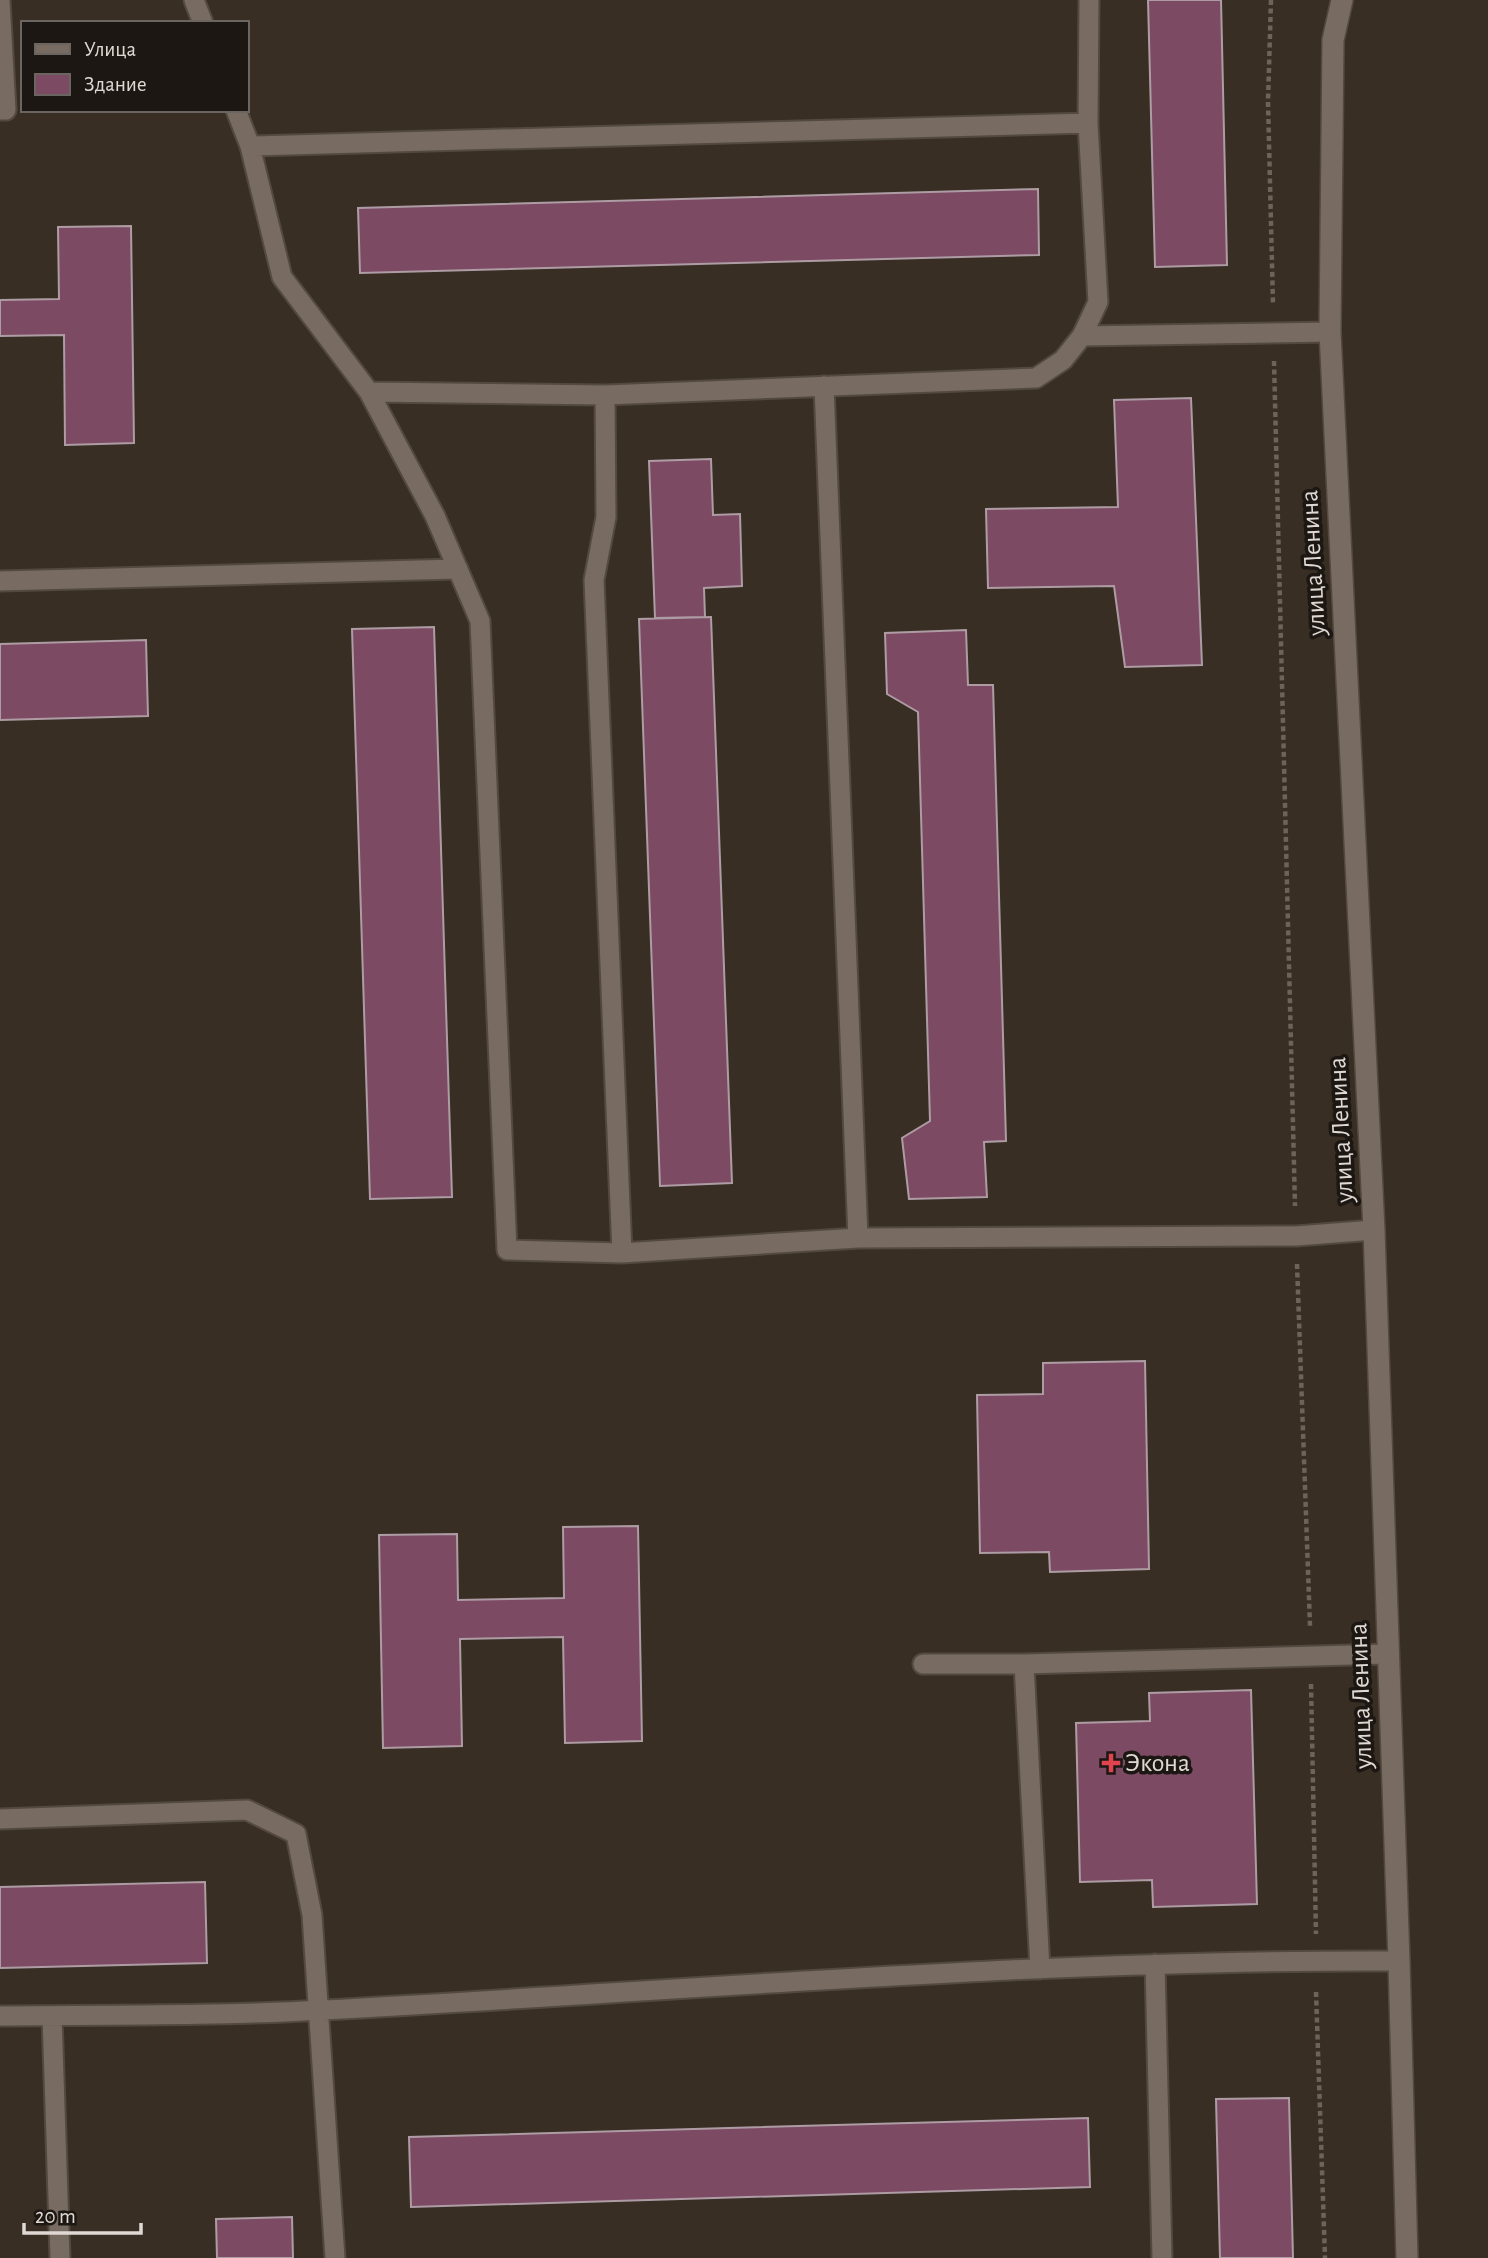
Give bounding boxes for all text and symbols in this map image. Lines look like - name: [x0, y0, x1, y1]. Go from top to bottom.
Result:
- legend: [21, 21, 248, 112]
- text: Улица: [84, 39, 137, 60]
- text: Здание: [84, 74, 147, 95]
- street label: улица Ленина: [1296, 489, 1330, 638]
- street label: улица Ленина: [1324, 1056, 1358, 1205]
- street label: улица Ленина: [1345, 1622, 1377, 1770]
- place label: Экона: [1125, 1750, 1190, 1776]
- marker: Экона: [1103, 1755, 1119, 1771]
- scale bar: [24, 2192, 142, 2236]
- text: 20 m: [35, 2206, 76, 2227]

